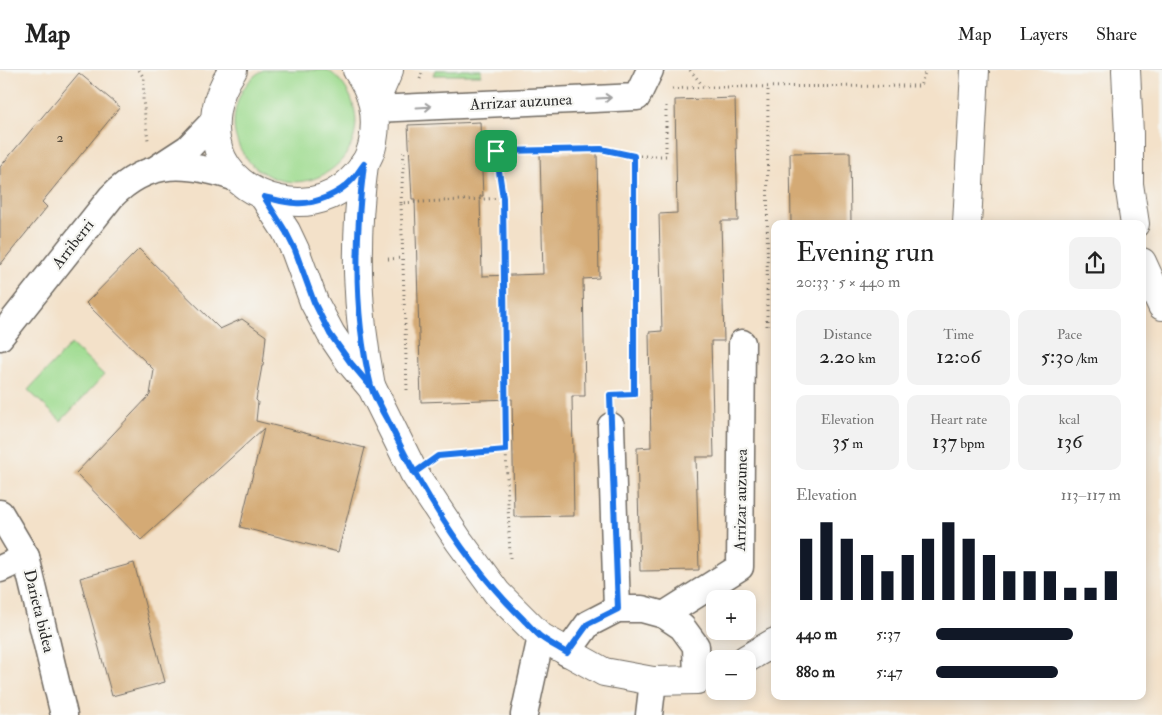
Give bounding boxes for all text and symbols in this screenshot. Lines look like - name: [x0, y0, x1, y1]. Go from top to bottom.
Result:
- text: Map: [25, 19, 70, 50]
- text: Map: [958, 23, 992, 46]
- text: Layers: [1020, 23, 1068, 46]
- text: Share: [1096, 23, 1137, 46]
- street label: Arrizar auzunea: [468, 89, 573, 115]
- one-way arrow: [595, 94, 611, 103]
- one-way arrow: [416, 102, 432, 112]
- house number: 2: [56, 129, 64, 146]
- pin: [475, 130, 517, 172]
- icon: arrive: [482, 137, 510, 165]
- street label: Arriberri: [47, 215, 98, 273]
- text: Evening run: [796, 235, 934, 270]
- button: share: [1069, 237, 1121, 289]
- text: 20:33 · 5 × 440 m: [796, 272, 900, 292]
- text: Distance: [823, 326, 872, 343]
- text: Time: [943, 326, 974, 343]
- text: Pace: [1057, 326, 1082, 343]
- text: 2.20: [819, 343, 855, 370]
- text: 12:06: [936, 343, 981, 370]
- text: 5:30: [1041, 343, 1074, 370]
- text: km: [855, 350, 876, 367]
- text: /km: [1074, 350, 1098, 367]
- text: Elevation: [821, 411, 874, 428]
- text: Heart rate: [930, 411, 987, 428]
- text: kcal: [1059, 411, 1080, 428]
- text: 35: [832, 428, 849, 455]
- text: 137: [932, 428, 957, 455]
- text: 136: [1056, 428, 1083, 455]
- text: m: [849, 435, 863, 452]
- text: bpm: [957, 435, 985, 452]
- street label: Arrizar auzunea: [730, 448, 752, 552]
- text: Elevation: [796, 485, 857, 505]
- text: 113–117 m: [1061, 485, 1121, 505]
- street label: Darieta bidea: [19, 567, 59, 655]
- map controls: [706, 590, 756, 700]
- button: +: [706, 590, 756, 640]
- text: 440 m: [796, 624, 837, 644]
- text: 5:37: [876, 624, 900, 644]
- button: −: [706, 650, 756, 700]
- text: 880 m: [796, 662, 835, 682]
- text: 5:47: [876, 662, 903, 682]

